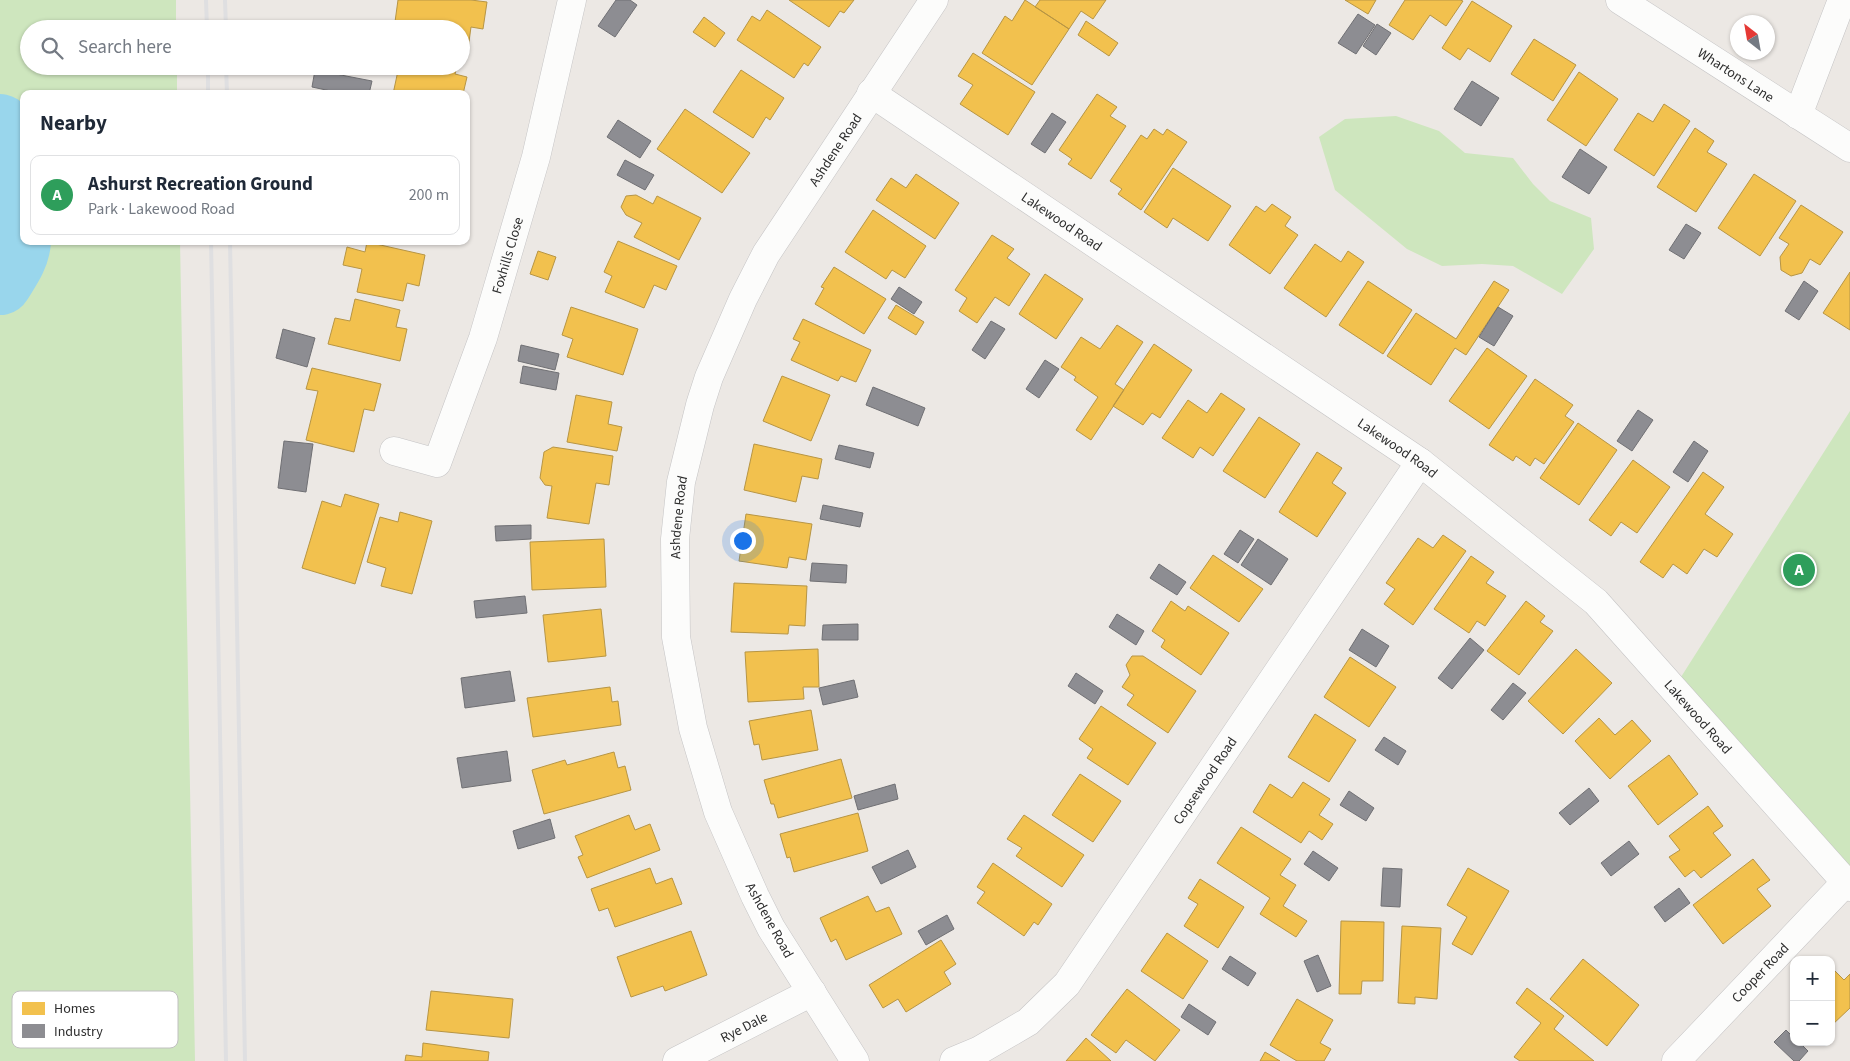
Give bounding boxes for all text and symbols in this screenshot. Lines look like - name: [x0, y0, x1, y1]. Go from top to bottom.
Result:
- north arrow: [1730, 15, 1775, 60]
- search box: [20, 20, 470, 75]
- icon: search: [38, 34, 66, 62]
- text: Search here: [78, 34, 172, 61]
- street label: Whartons Lane: [1693, 43, 1778, 108]
- text: Nearby: [40, 108, 107, 138]
- street label: Ashdene Road: [805, 110, 867, 190]
- text: Ashurst Recreation Ground: [88, 171, 313, 198]
- text: A: [52, 184, 62, 206]
- text: 200 m: [409, 184, 449, 206]
- street label: Lakewood Road: [1017, 188, 1106, 257]
- text: Park · Lakewood Road: [88, 198, 235, 220]
- street label: Foxhills Close: [487, 215, 529, 296]
- street label: Lakewood Road: [1353, 414, 1441, 483]
- street label: Ashdene Road: [666, 474, 693, 559]
- your location: [730, 528, 756, 554]
- pin: A: [1783, 551, 1815, 589]
- street label: Lakewood Road: [1659, 676, 1736, 759]
- street label: Copsewood Road: [1169, 733, 1242, 829]
- street label: Ashdene Road: [740, 879, 798, 962]
- street label: Cooper Road: [1727, 939, 1794, 1008]
- map controls: [1790, 956, 1835, 1046]
- button: +: [1790, 956, 1835, 1001]
- legend: [12, 991, 178, 1048]
- text: Homes: [54, 999, 95, 1019]
- button: −: [1790, 1001, 1835, 1046]
- street label: Rye Dale: [717, 1007, 771, 1048]
- text: Industry: [54, 1022, 103, 1042]

